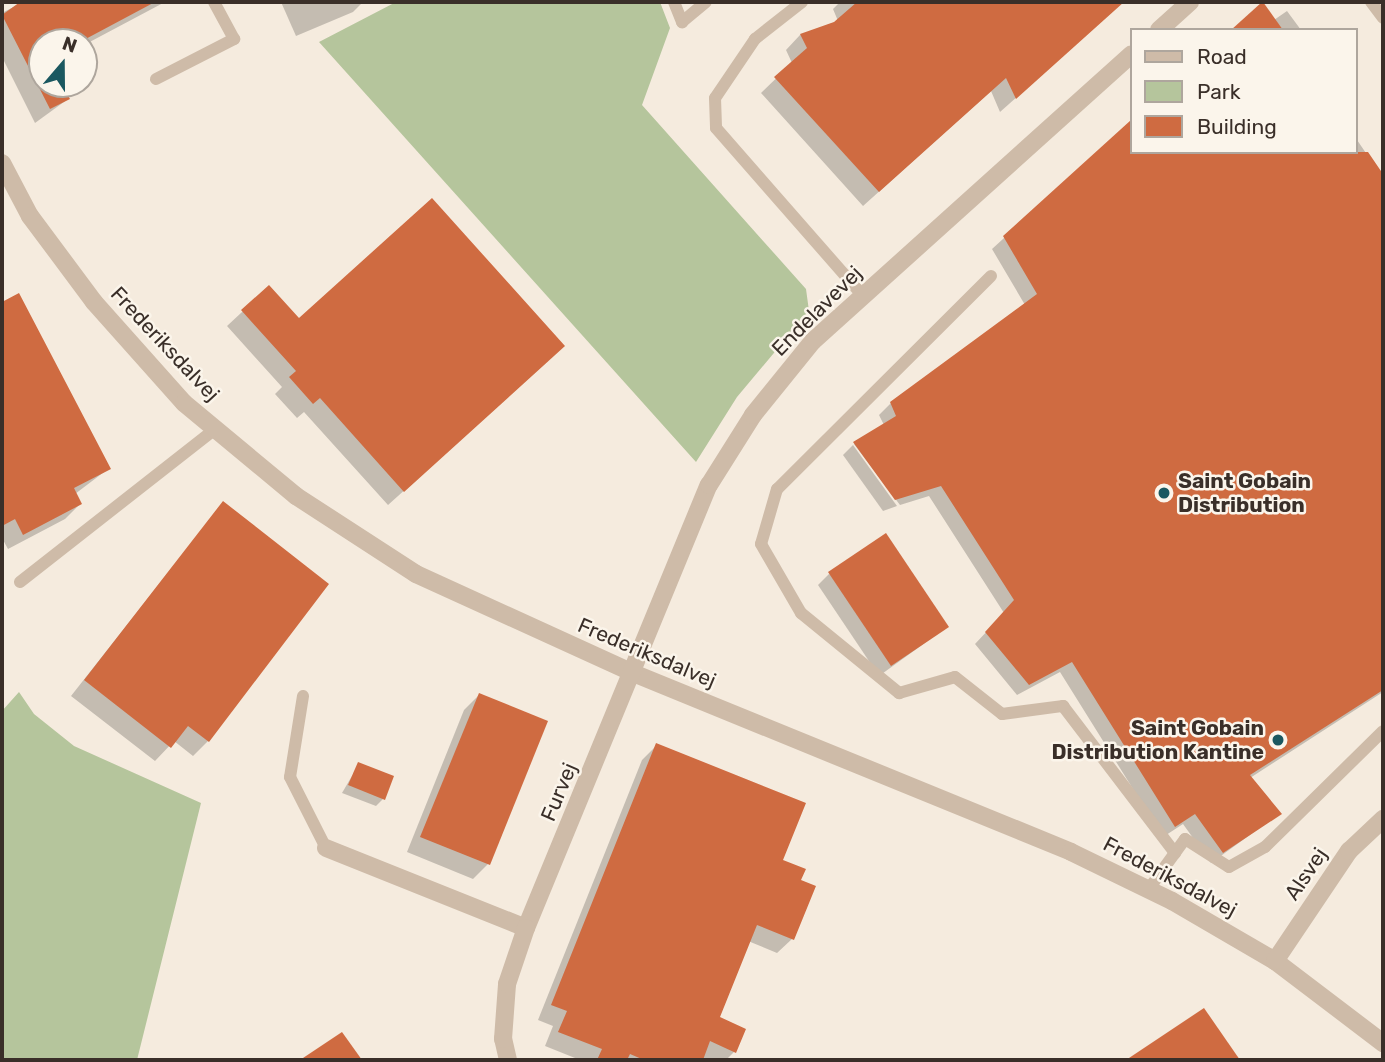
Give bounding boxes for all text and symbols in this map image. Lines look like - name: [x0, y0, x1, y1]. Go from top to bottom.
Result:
- north arrow: [28, 28, 98, 98]
- legend: [1130, 28, 1357, 154]
- text: N: [59, 32, 80, 58]
- text: Road: [1197, 44, 1247, 69]
- text: Park: [1197, 79, 1241, 104]
- text: Building: [1197, 114, 1277, 139]
- street label: Endelavevej: [767, 261, 867, 361]
- street label: Frederiksdalvej: [105, 281, 225, 407]
- place label: Saint Gobain Distribution: [1178, 468, 1311, 518]
- marker: Saint Gobain Distribution: [1156, 485, 1172, 501]
- street label: Frederiksdalvej: [574, 613, 720, 693]
- place label: Saint Gobain Distribution Kantine: [1051, 715, 1264, 765]
- marker: Saint Gobain Distribution Kantine: [1270, 732, 1286, 748]
- street label: Furvej: [535, 759, 583, 825]
- street label: Frederiksdalvej: [1099, 831, 1241, 923]
- street label: Alsvej: [1279, 843, 1333, 905]

